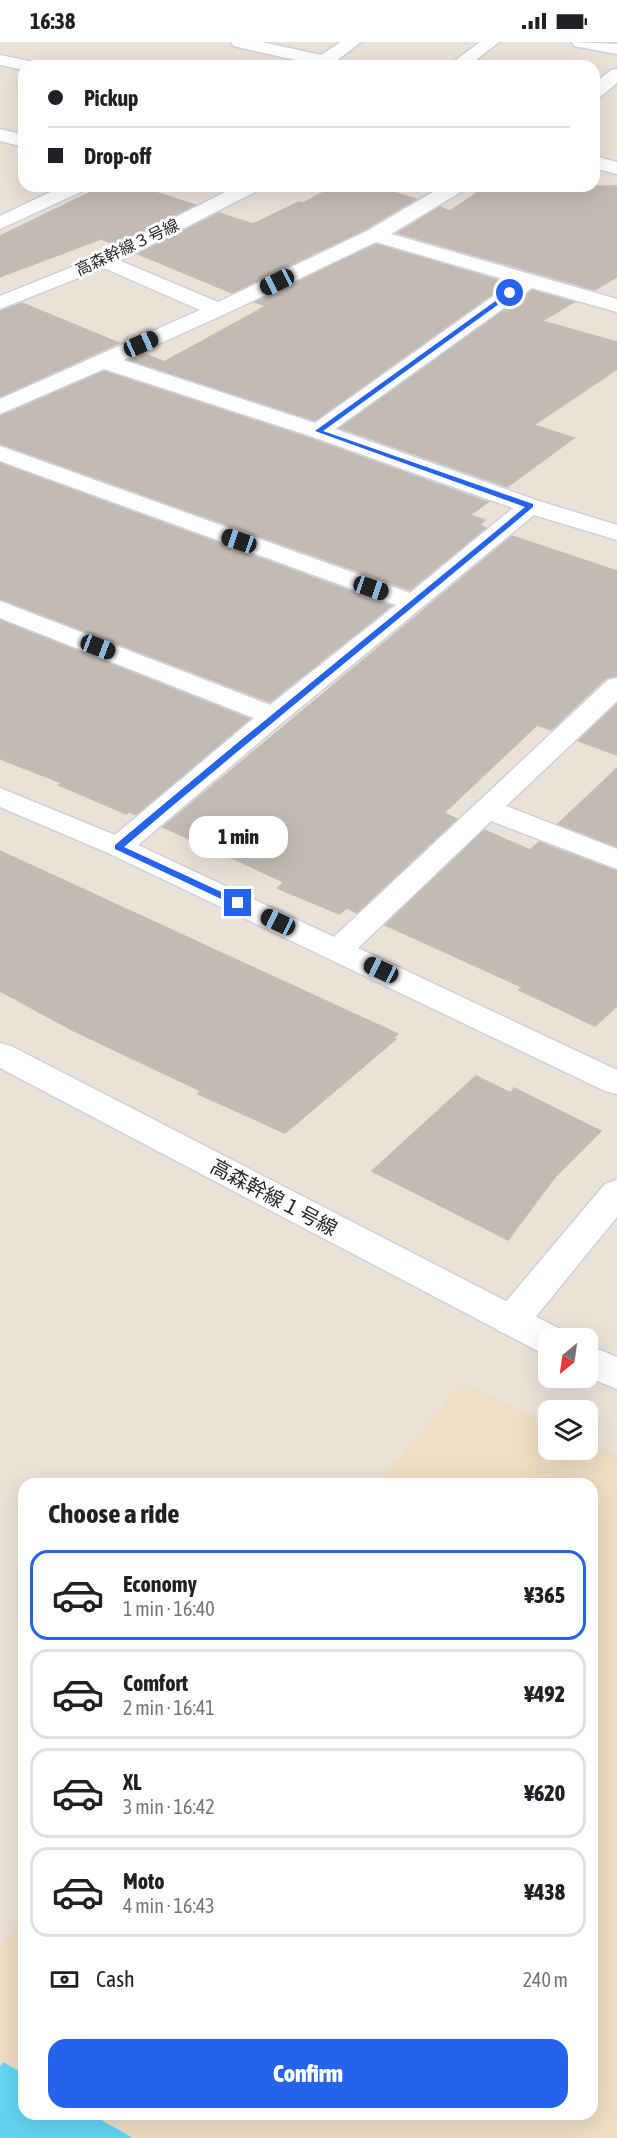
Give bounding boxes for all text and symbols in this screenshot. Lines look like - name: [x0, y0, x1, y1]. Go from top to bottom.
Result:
- text: 16:38: [30, 8, 75, 34]
- text: Pickup: [84, 85, 139, 111]
- text: Drop-off: [84, 143, 151, 169]
- street label: 高森幹線３号線: [72, 215, 182, 279]
- car: [257, 266, 297, 298]
- route start: [496, 279, 523, 306]
- car: [121, 328, 161, 360]
- car: [219, 527, 259, 555]
- car: [351, 574, 391, 602]
- car: [78, 632, 118, 662]
- callout: 1 min: [188, 816, 288, 858]
- text: 1 min: [218, 825, 259, 848]
- route end: [224, 889, 251, 916]
- car: [258, 906, 298, 938]
- car: [361, 954, 401, 986]
- street label: 高森幹線１号線: [207, 1154, 341, 1240]
- north arrow: [538, 1328, 598, 1388]
- map controls: [538, 1328, 598, 1460]
- button: layers: [538, 1400, 598, 1460]
- text: Choose a ride: [48, 1498, 180, 1529]
- icon: car: [51, 1568, 105, 1622]
- text: Economy: [123, 1571, 197, 1597]
- text: ¥365: [524, 1582, 565, 1608]
- text: 1 min · 16:40: [123, 1597, 215, 1620]
- icon: car: [51, 1667, 105, 1721]
- text: Comfort: [123, 1670, 188, 1696]
- text: ¥492: [524, 1681, 565, 1707]
- text: 2 min · 16:41: [123, 1696, 215, 1719]
- icon: car: [51, 1766, 105, 1820]
- text: XL: [123, 1769, 141, 1795]
- text: ¥620: [524, 1780, 565, 1806]
- text: 3 min · 16:42: [123, 1795, 215, 1818]
- icon: car: [51, 1865, 105, 1919]
- text: Moto: [123, 1868, 165, 1894]
- text: ¥438: [524, 1879, 565, 1905]
- text: 4 min · 16:43: [123, 1894, 215, 1917]
- icon: cash: [48, 1963, 81, 1996]
- text: Cash: [96, 1966, 135, 1992]
- text: 240 m: [523, 1968, 568, 1991]
- button: Confirm: [48, 2039, 568, 2108]

